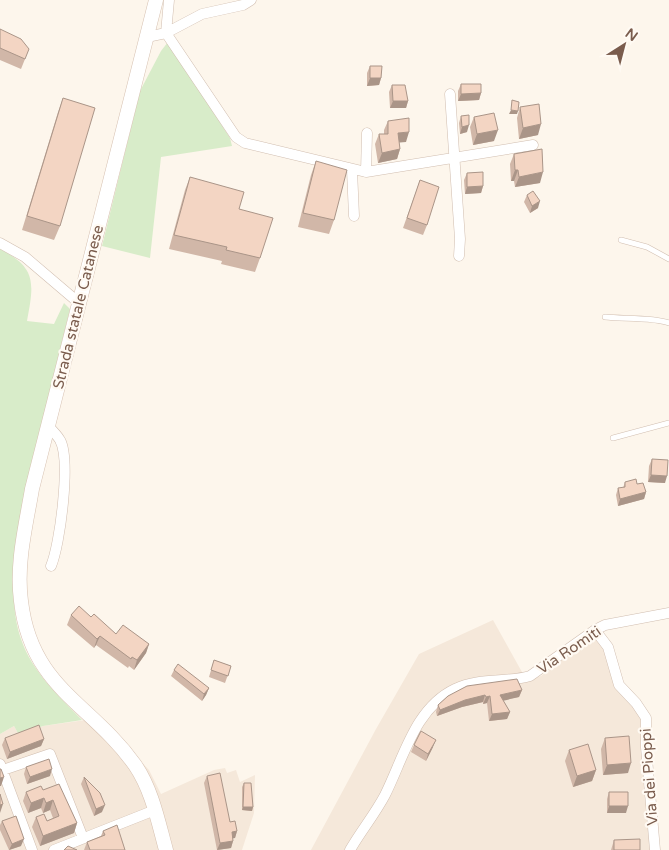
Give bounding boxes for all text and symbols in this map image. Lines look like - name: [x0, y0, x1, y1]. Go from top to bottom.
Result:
- north arrow: [599, 20, 649, 70]
- text: N: [622, 25, 641, 45]
- street label: Strada statale Catanese: [49, 223, 107, 391]
- street label: Via Romiti: [534, 622, 604, 678]
- street label: Via dei Pioppi: [637, 728, 661, 826]

